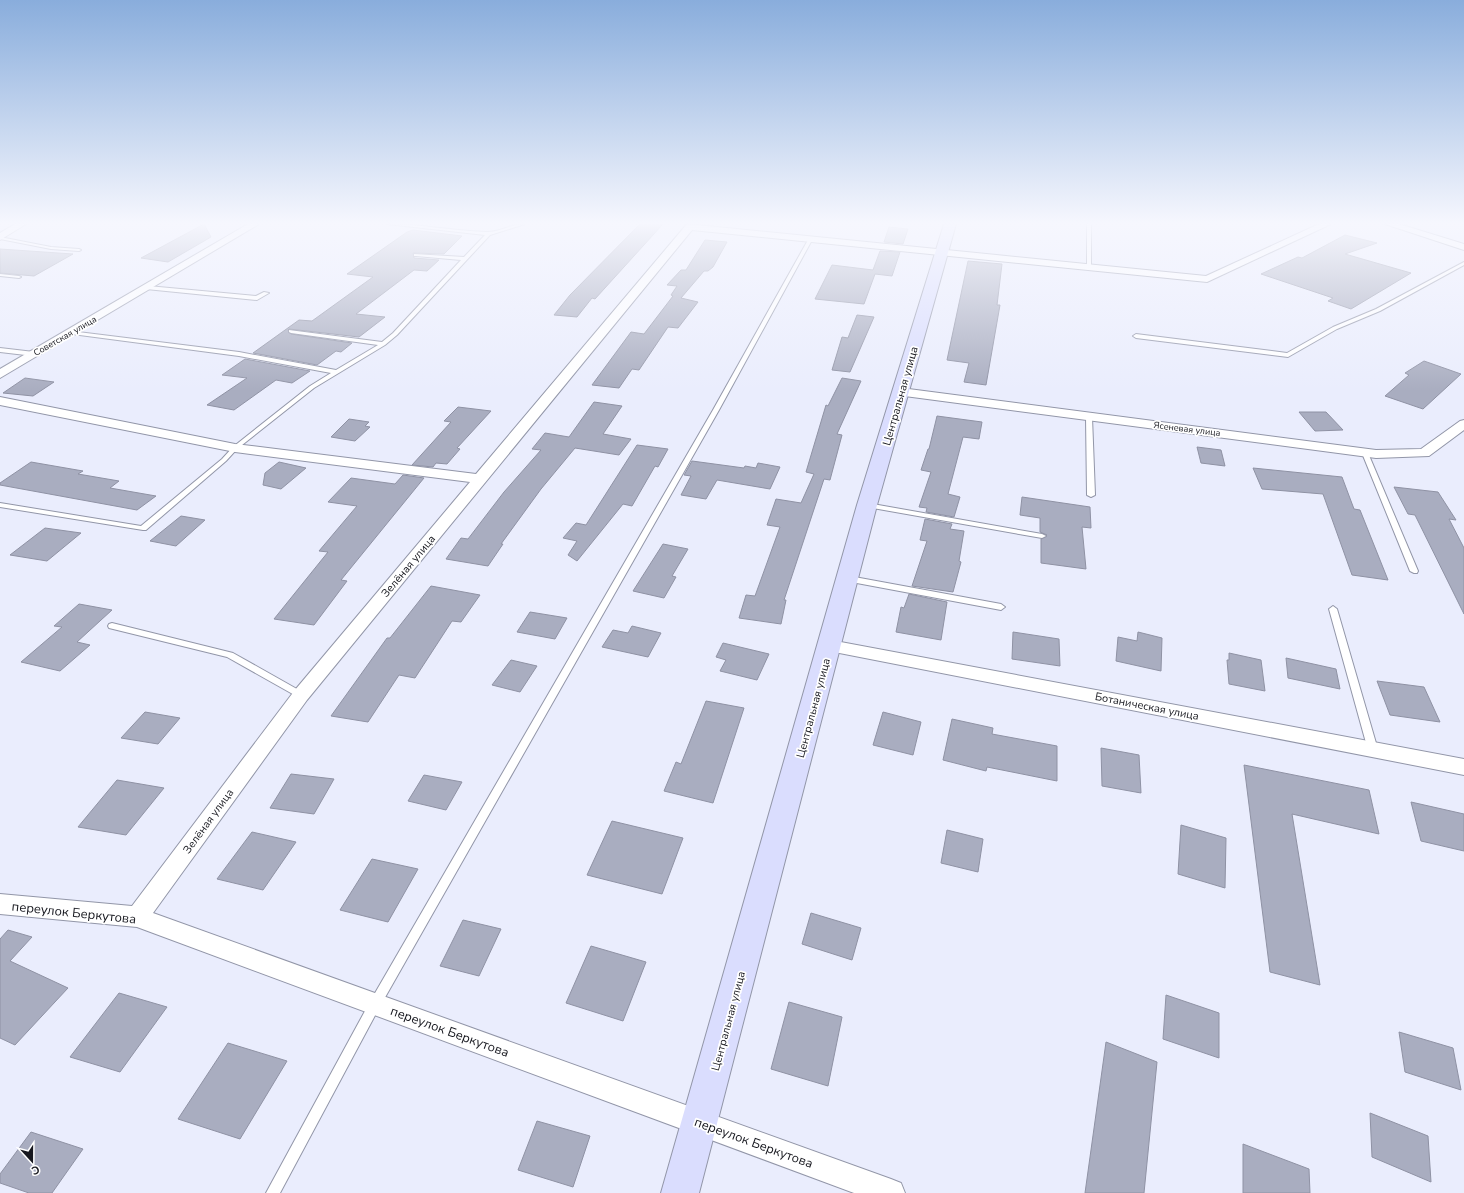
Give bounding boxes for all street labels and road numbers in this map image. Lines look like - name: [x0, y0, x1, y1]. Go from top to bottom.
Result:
- street label: Советская улица: [31, 313, 99, 359]
- street label: Центральная улица: [879, 345, 922, 447]
- street label: Ясеневая улица: [1153, 419, 1221, 439]
- street label: Зелёная улица: [378, 532, 439, 601]
- street label: Центральная улица: [793, 657, 834, 760]
- street label: Ботаническая улица: [1094, 689, 1200, 724]
- street label: Зелёная улица: [180, 786, 237, 857]
- street label: переулок Беркутова: [11, 898, 137, 928]
- street label: Центральная улица: [708, 970, 749, 1073]
- street label: переулок Беркутова: [388, 1002, 511, 1062]
- street label: переулок Беркутова: [692, 1113, 815, 1173]

